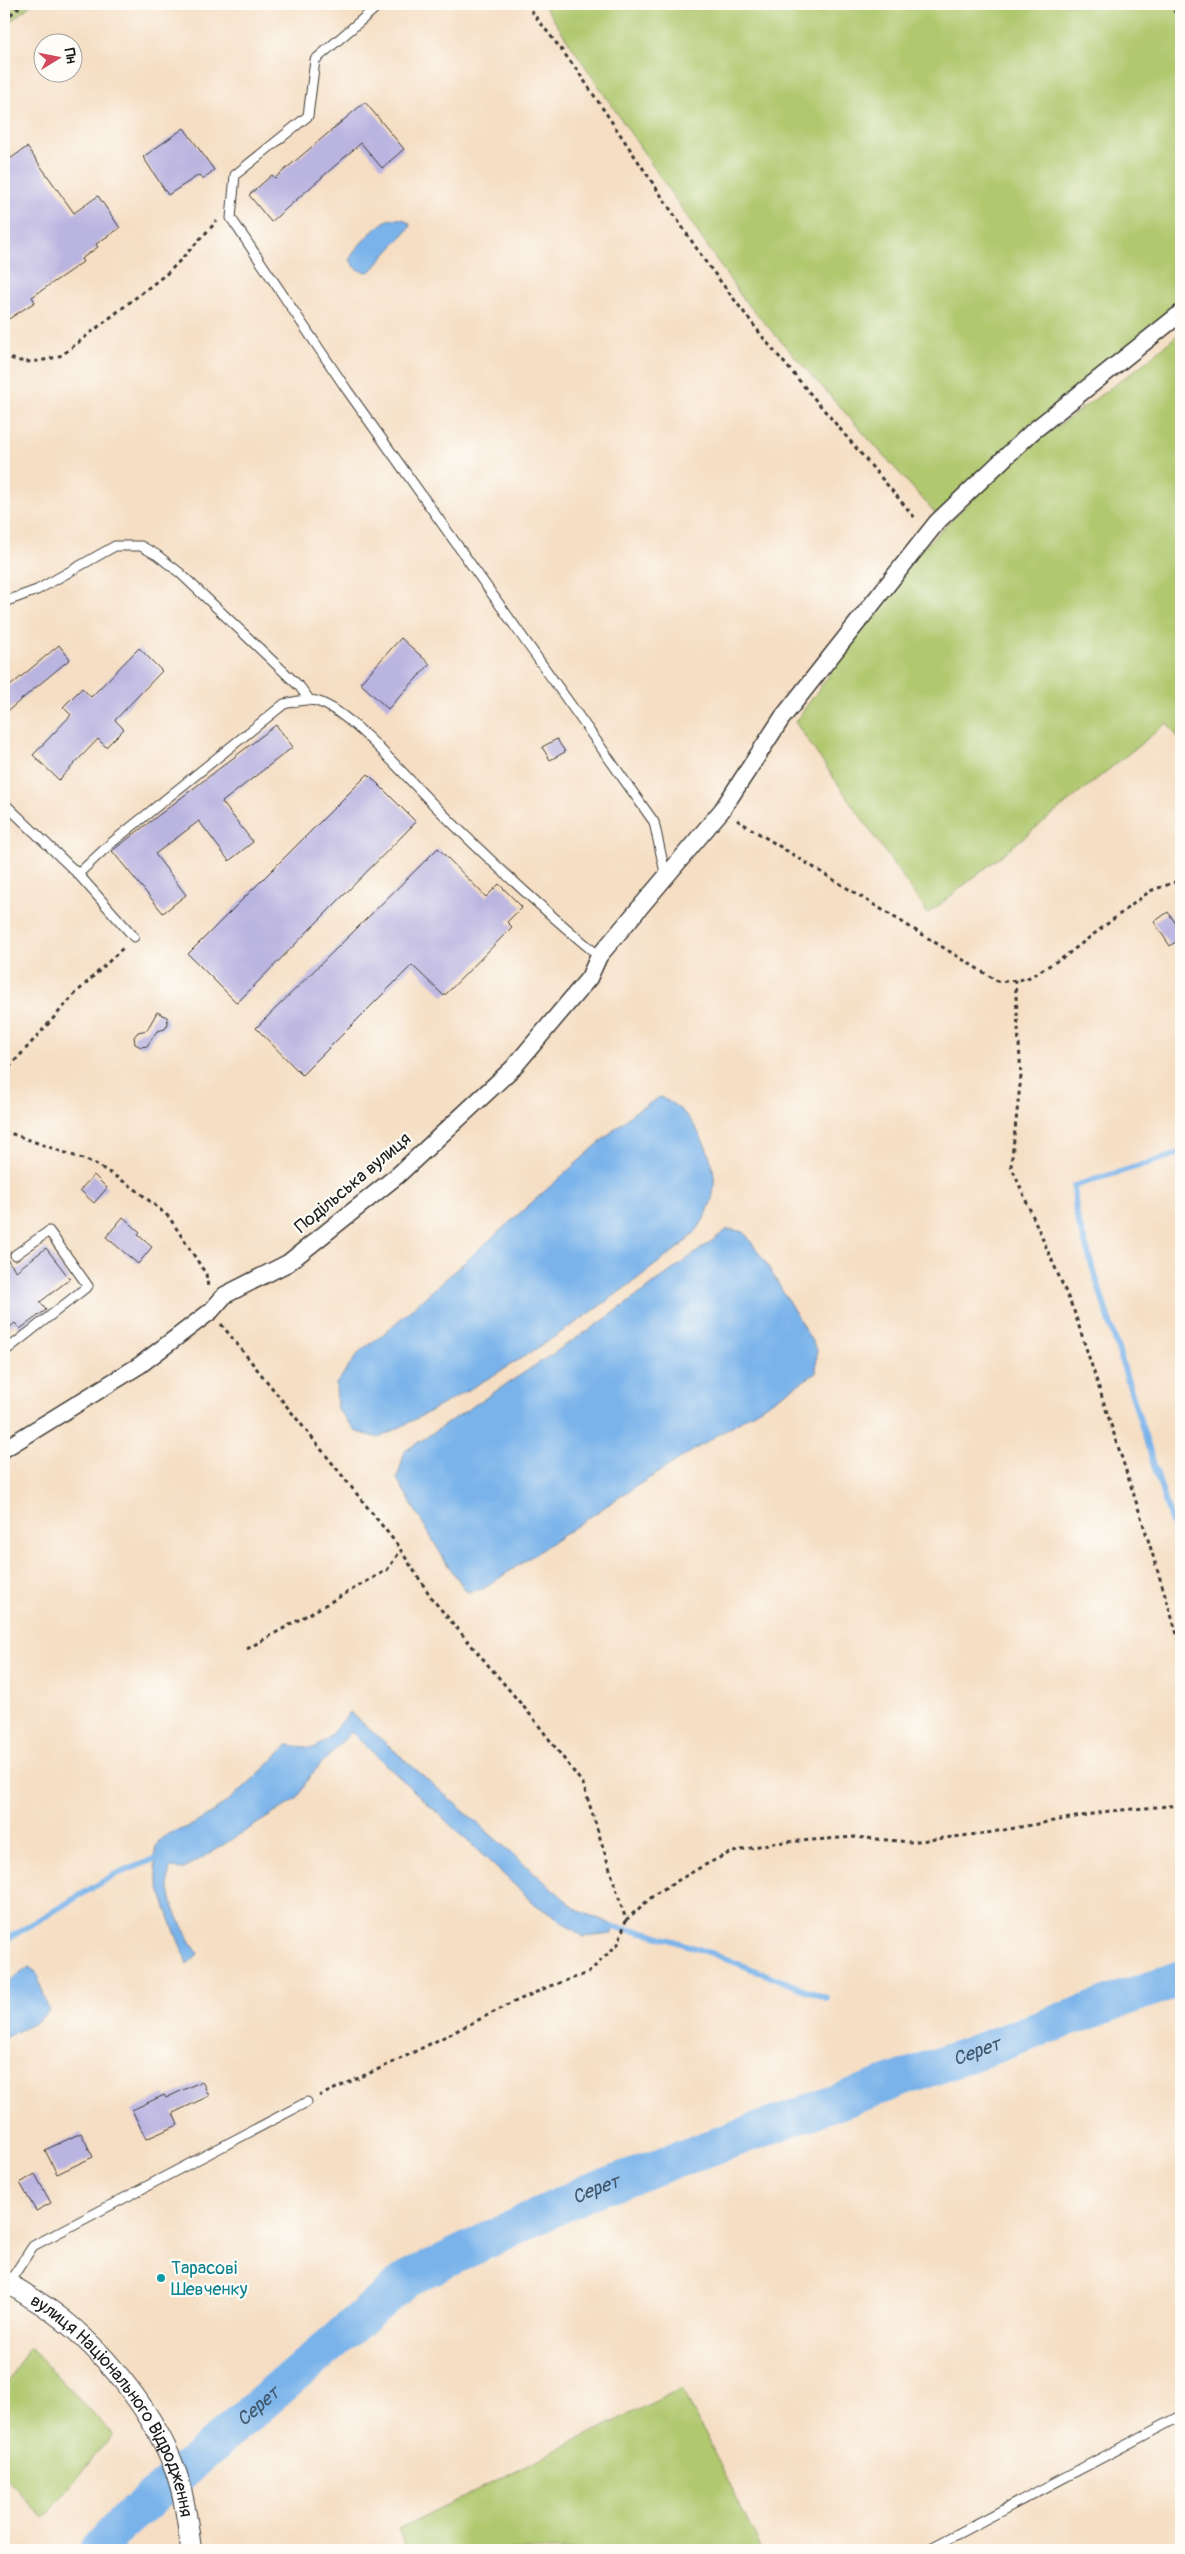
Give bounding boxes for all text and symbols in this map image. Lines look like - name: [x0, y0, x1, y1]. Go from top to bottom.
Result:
- north arrow: [32, 32, 82, 82]
- text: Пн: [61, 47, 80, 65]
- street label: Подільська вулиця: [290, 1128, 416, 1238]
- water label: Серет: [950, 2031, 1006, 2071]
- water label: Серет: [568, 2169, 625, 2210]
- place label: Тарасові Шевченку: [171, 2257, 248, 2301]
- marker: Тарасові Шевченку: [155, 2272, 167, 2284]
- street label: вулиця Національного Відродження: [26, 2289, 198, 2519]
- water label: Серет: [232, 2380, 286, 2432]

